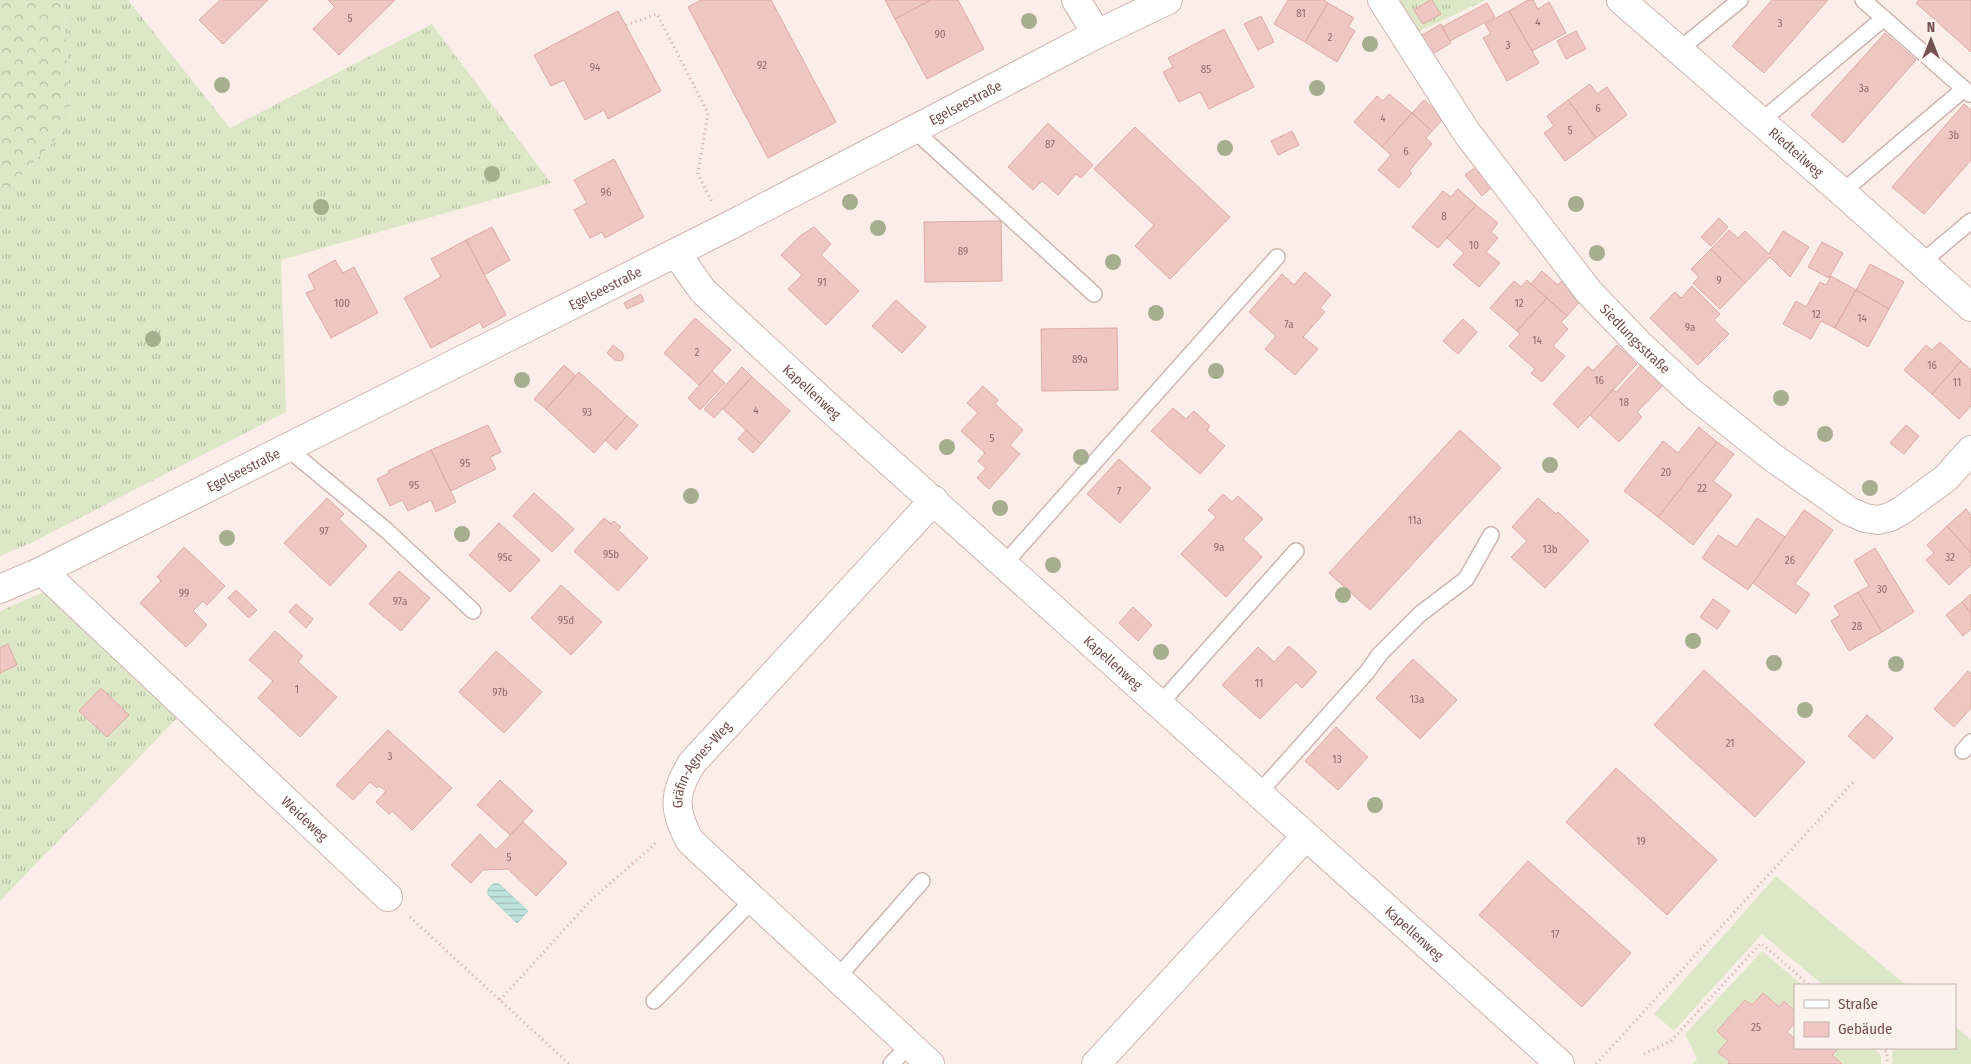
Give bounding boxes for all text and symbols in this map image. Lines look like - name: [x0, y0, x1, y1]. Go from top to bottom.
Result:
- house number: 81: [1296, 7, 1306, 20]
- house number: 5: [347, 12, 353, 25]
- north arrow: [1906, 15, 1956, 65]
- house number: 4: [1535, 16, 1541, 29]
- house number: 3: [1778, 17, 1783, 30]
- text: N: [1927, 19, 1935, 36]
- house number: 90: [934, 28, 946, 41]
- house number: 2: [1328, 31, 1333, 44]
- house number: 3: [1506, 39, 1511, 52]
- house number: 92: [757, 59, 767, 72]
- house number: 94: [590, 61, 601, 74]
- house number: 85: [1201, 63, 1211, 76]
- street label: Egelseestraße: [926, 77, 1005, 129]
- house number: 3a: [1859, 82, 1869, 95]
- house number: 6: [1595, 102, 1601, 115]
- house number: 4: [1380, 112, 1386, 125]
- house number: 5: [1567, 124, 1573, 137]
- street label: Riedteilweg: [1765, 124, 1827, 181]
- house number: 3b: [1949, 129, 1960, 142]
- house number: 87: [1045, 138, 1055, 151]
- house number: 6: [1403, 145, 1409, 158]
- house number: 96: [601, 186, 612, 199]
- house number: 8: [1441, 210, 1447, 223]
- house number: 10: [1469, 239, 1479, 252]
- house number: 89: [958, 245, 968, 258]
- street label: Egelseestraße: [566, 263, 645, 314]
- house number: 9: [1716, 274, 1722, 287]
- house number: 91: [817, 276, 827, 289]
- house number: 100: [334, 297, 350, 310]
- house number: 12: [1514, 297, 1524, 310]
- street label: Siedlungsstraße: [1596, 301, 1674, 378]
- house number: 12: [1811, 308, 1821, 321]
- house number: 14: [1857, 312, 1867, 325]
- house number: 7a: [1284, 318, 1294, 331]
- house number: 9a: [1685, 321, 1695, 334]
- house number: 14: [1532, 334, 1542, 347]
- house number: 2: [695, 346, 700, 359]
- house number: 89a: [1072, 353, 1088, 366]
- house number: 16: [1927, 359, 1937, 372]
- street label: Kapellenweg: [779, 361, 844, 423]
- house number: 16: [1594, 374, 1604, 387]
- house number: 11: [1953, 376, 1961, 389]
- house number: 18: [1619, 396, 1629, 409]
- house number: 4: [753, 404, 759, 417]
- house number: 93: [582, 406, 592, 419]
- house number: 5: [989, 432, 995, 445]
- street label: Egelseestraße: [204, 445, 283, 496]
- house number: 95: [460, 457, 470, 470]
- house number: 20: [1661, 466, 1672, 479]
- house number: 95: [409, 479, 419, 492]
- house number: 22: [1697, 482, 1707, 495]
- house number: 7: [1117, 485, 1122, 498]
- house number: 11a: [1408, 514, 1422, 527]
- house number: 97: [319, 525, 329, 538]
- house number: 9a: [1214, 541, 1224, 554]
- house number: 13b: [1542, 543, 1558, 556]
- house number: 95b: [603, 548, 619, 561]
- house number: 95c: [497, 551, 513, 564]
- house number: 32: [1945, 551, 1955, 564]
- house number: 26: [1785, 554, 1796, 567]
- house number: 30: [1877, 583, 1888, 596]
- house number: 99: [179, 587, 189, 600]
- house number: 97a: [393, 595, 407, 608]
- house number: 95d: [558, 614, 574, 627]
- house number: 28: [1852, 620, 1863, 633]
- street label: Kapellenweg: [1080, 632, 1146, 694]
- house number: 11: [1255, 677, 1263, 690]
- house number: 1: [295, 683, 299, 696]
- house number: 97b: [492, 686, 508, 699]
- house number: 13a: [1410, 693, 1424, 706]
- street label: Gräfin-Agnes-Weg: [669, 718, 735, 808]
- house number: 21: [1726, 737, 1734, 750]
- house number: 3: [388, 750, 393, 763]
- house number: 13: [1332, 753, 1342, 766]
- street label: Weideweg: [277, 793, 332, 845]
- house number: 19: [1636, 835, 1646, 848]
- house number: 5: [506, 851, 512, 864]
- street label: Kapellenweg: [1381, 903, 1447, 965]
- house number: 17: [1551, 928, 1560, 941]
- legend: [1794, 984, 1956, 1049]
- text: Straße: [1838, 995, 1878, 1013]
- text: Gebäude: [1838, 1020, 1893, 1038]
- house number: 25: [1751, 1021, 1761, 1034]

